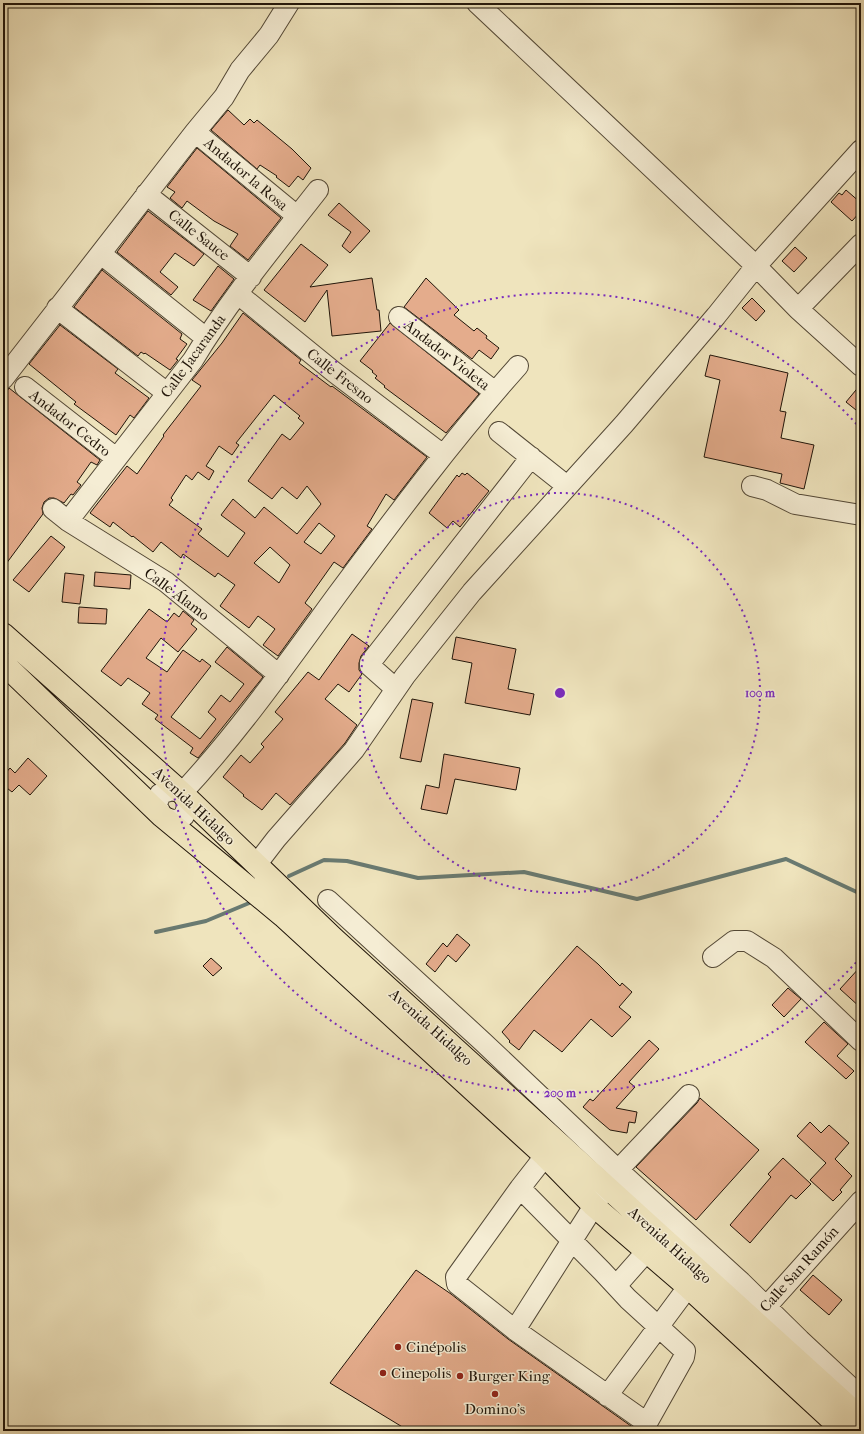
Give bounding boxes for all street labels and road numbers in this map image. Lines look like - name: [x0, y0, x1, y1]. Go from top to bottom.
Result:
- street label: Andador la Rosa: [200, 133, 292, 215]
- street label: Calle Sauce: [165, 205, 234, 265]
- street label: Calle Jacaranda: [157, 310, 230, 401]
- street label: Andador Violeta: [400, 315, 494, 395]
- street label: Calle Fresno: [303, 344, 377, 408]
- street label: Andador Cedro: [25, 385, 115, 461]
- street label: Calle Álamo: [141, 564, 213, 624]
- street label: Avenida Hidalgo: [148, 762, 239, 849]
- street label: Avenida Hidalgo: [385, 984, 477, 1070]
- street label: Avenida Hidalgo: [624, 1202, 716, 1288]
- street label: Calle San Ramón: [756, 1222, 842, 1316]

